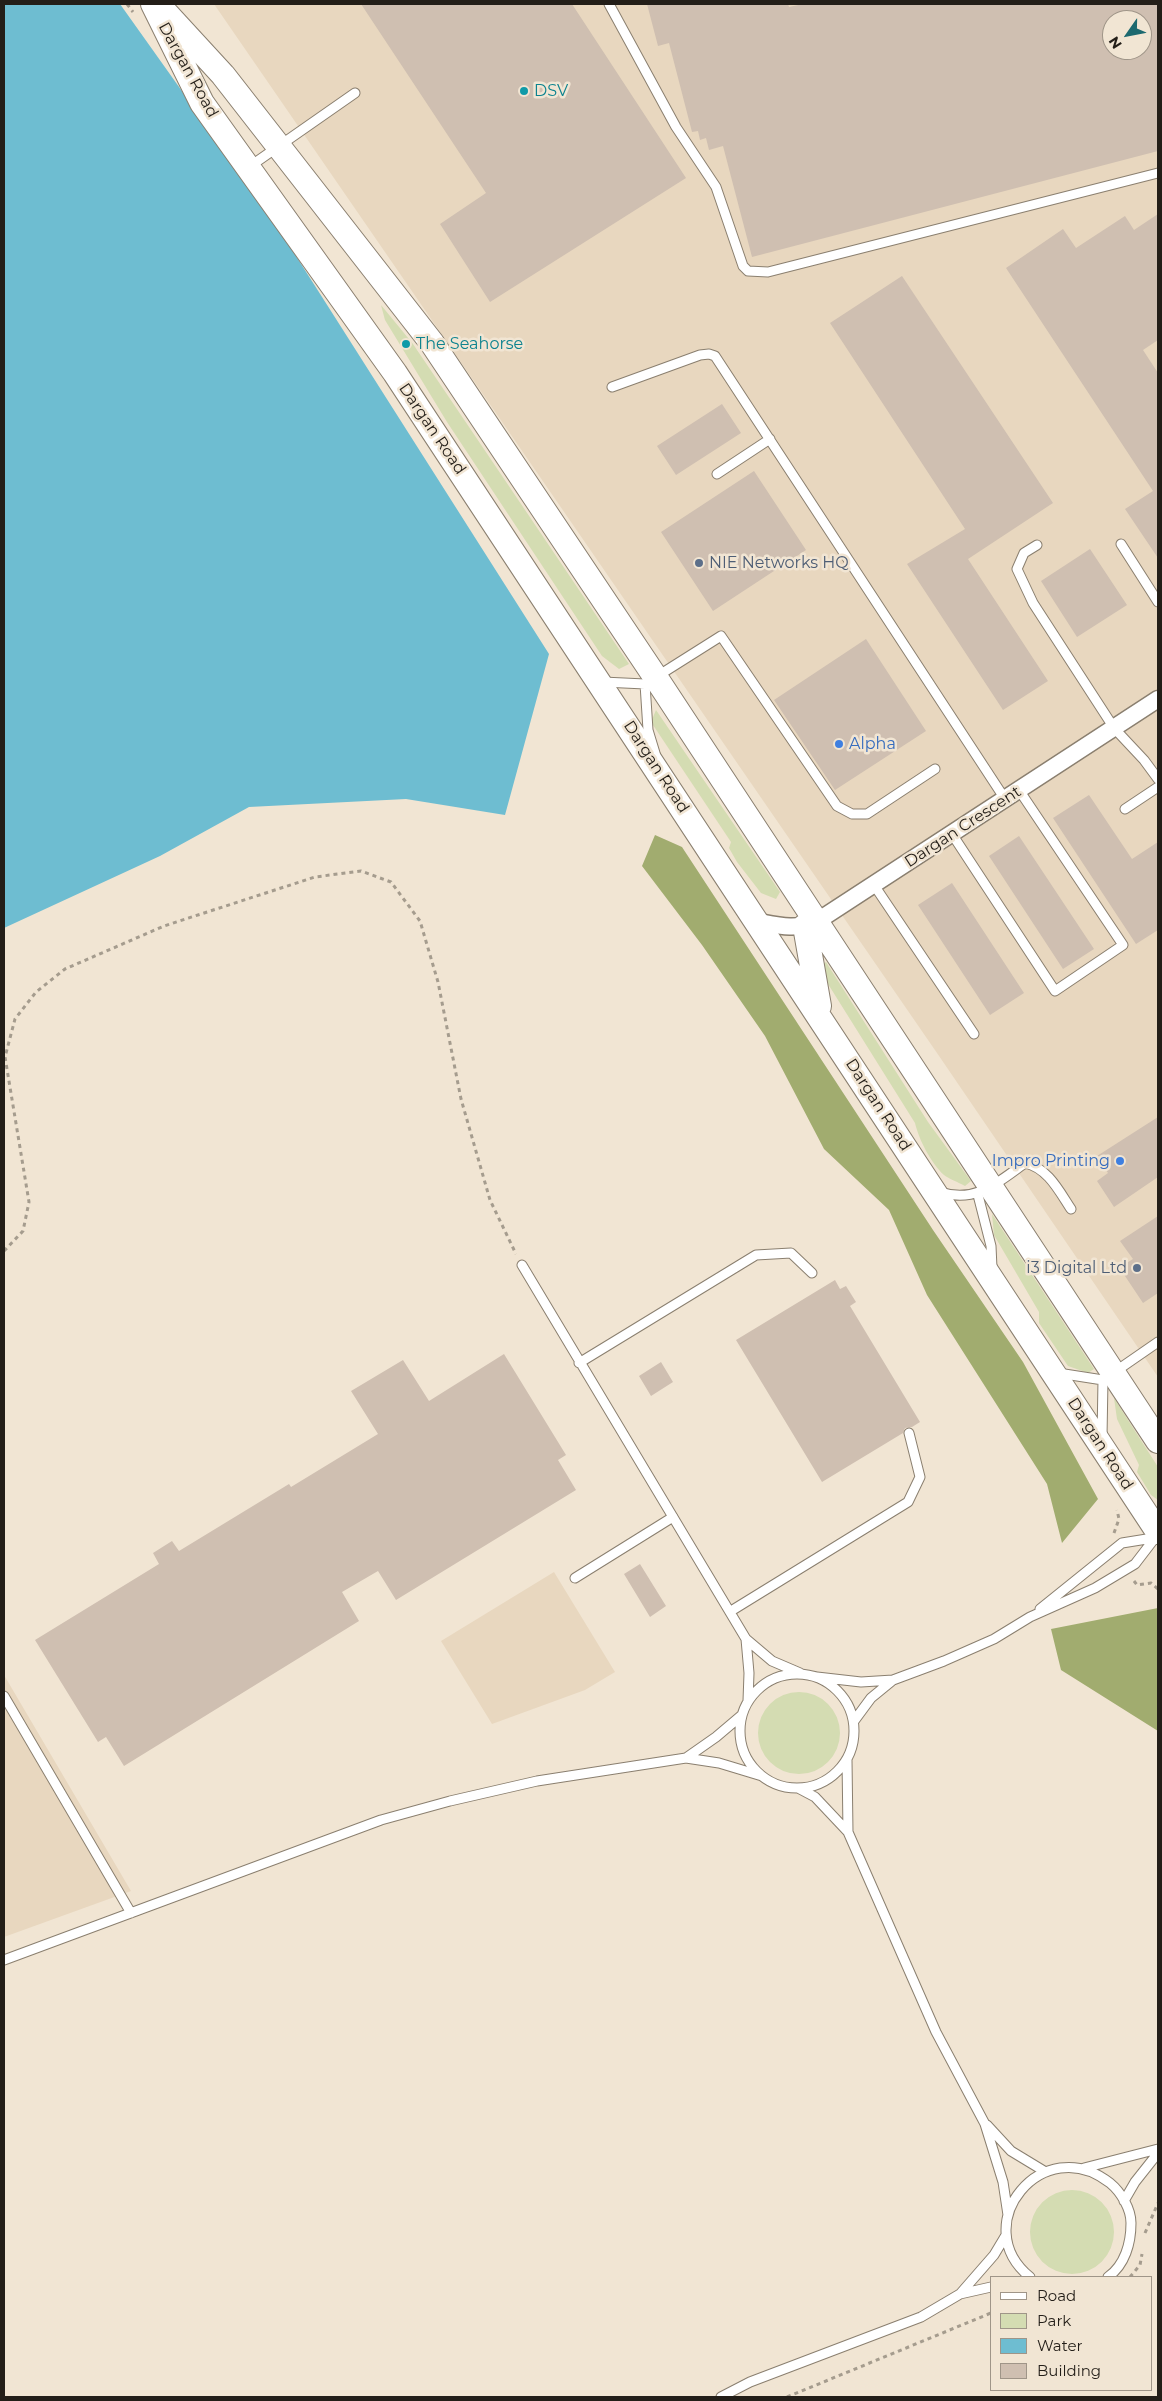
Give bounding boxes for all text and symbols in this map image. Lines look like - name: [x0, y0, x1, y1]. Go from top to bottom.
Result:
- north arrow: [1102, 10, 1152, 60]
- street label: Dargan Road: [154, 19, 222, 121]
- text: N: [1105, 33, 1126, 52]
- place label: DSV: [534, 81, 568, 101]
- marker: DSV: [518, 85, 530, 97]
- place label: The Seahorse: [416, 334, 523, 354]
- marker: The Seahorse: [400, 338, 412, 350]
- street label: Dargan Road: [394, 380, 470, 478]
- place label: NIE Networks HQ: [709, 553, 849, 573]
- marker: NIE Networks HQ: [693, 557, 705, 569]
- street label: Dargan Road: [619, 717, 693, 817]
- place label: Alpha: [849, 734, 896, 754]
- marker: Alpha: [833, 738, 845, 750]
- street label: Dargan Crescent: [901, 782, 1025, 872]
- street label: Dargan Road: [841, 1055, 915, 1155]
- place label: Impro Printing: [992, 1151, 1110, 1171]
- marker: Impro Printing: [1114, 1155, 1126, 1167]
- place label: i3 Digital Ltd: [1026, 1258, 1127, 1278]
- marker: i3 Digital Ltd: [1131, 1262, 1143, 1274]
- street label: Dargan Road: [1063, 1394, 1137, 1494]
- legend: [990, 2276, 1152, 2391]
- text: Road: [1037, 2286, 1076, 2305]
- text: Park: [1037, 2311, 1071, 2330]
- text: Water: [1037, 2336, 1083, 2355]
- text: Building: [1037, 2361, 1101, 2380]

